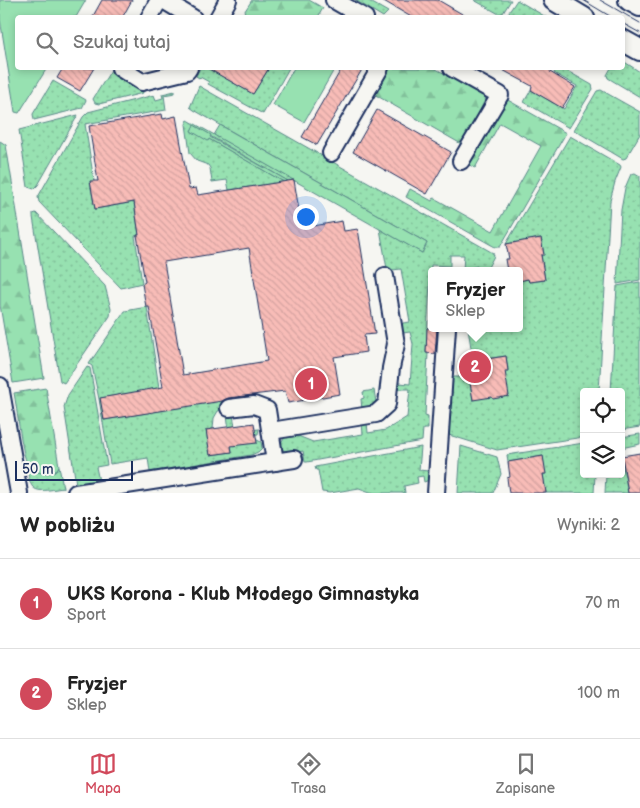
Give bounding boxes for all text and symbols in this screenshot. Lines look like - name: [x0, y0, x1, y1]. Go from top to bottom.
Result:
- search box: [15, 15, 625, 70]
- icon: search: [33, 29, 61, 57]
- text: Szukaj tutaj: [73, 31, 170, 54]
- your location: [293, 204, 319, 230]
- popup: [428, 267, 523, 332]
- text: Fryzjer: [446, 279, 505, 302]
- text: Sklep: [446, 302, 485, 321]
- pin: 2: [459, 348, 491, 386]
- pin: 1: [295, 365, 327, 403]
- map controls: [580, 388, 625, 478]
- button: locate: [580, 388, 625, 433]
- button: layers: [580, 433, 625, 478]
- scale bar: [15, 458, 132, 481]
- text: 50 m: [22, 461, 54, 478]
- text: W pobliżu: [20, 513, 115, 538]
- text: Wyniki: 2: [557, 516, 620, 535]
- text: UKS Korona - Klub Młodego Gimnastyka: [67, 583, 420, 606]
- text: 1: [33, 594, 39, 613]
- text: 70 m: [585, 594, 620, 613]
- text: Sport: [67, 606, 106, 625]
- text: Fryzjer: [67, 673, 127, 696]
- text: 2: [31, 684, 41, 703]
- text: 100 m: [577, 684, 620, 703]
- text: Sklep: [67, 696, 107, 715]
- tab: Mapa: [85, 750, 121, 797]
- tab: Trasa: [291, 750, 326, 797]
- tab: Zapisane: [496, 750, 555, 797]

